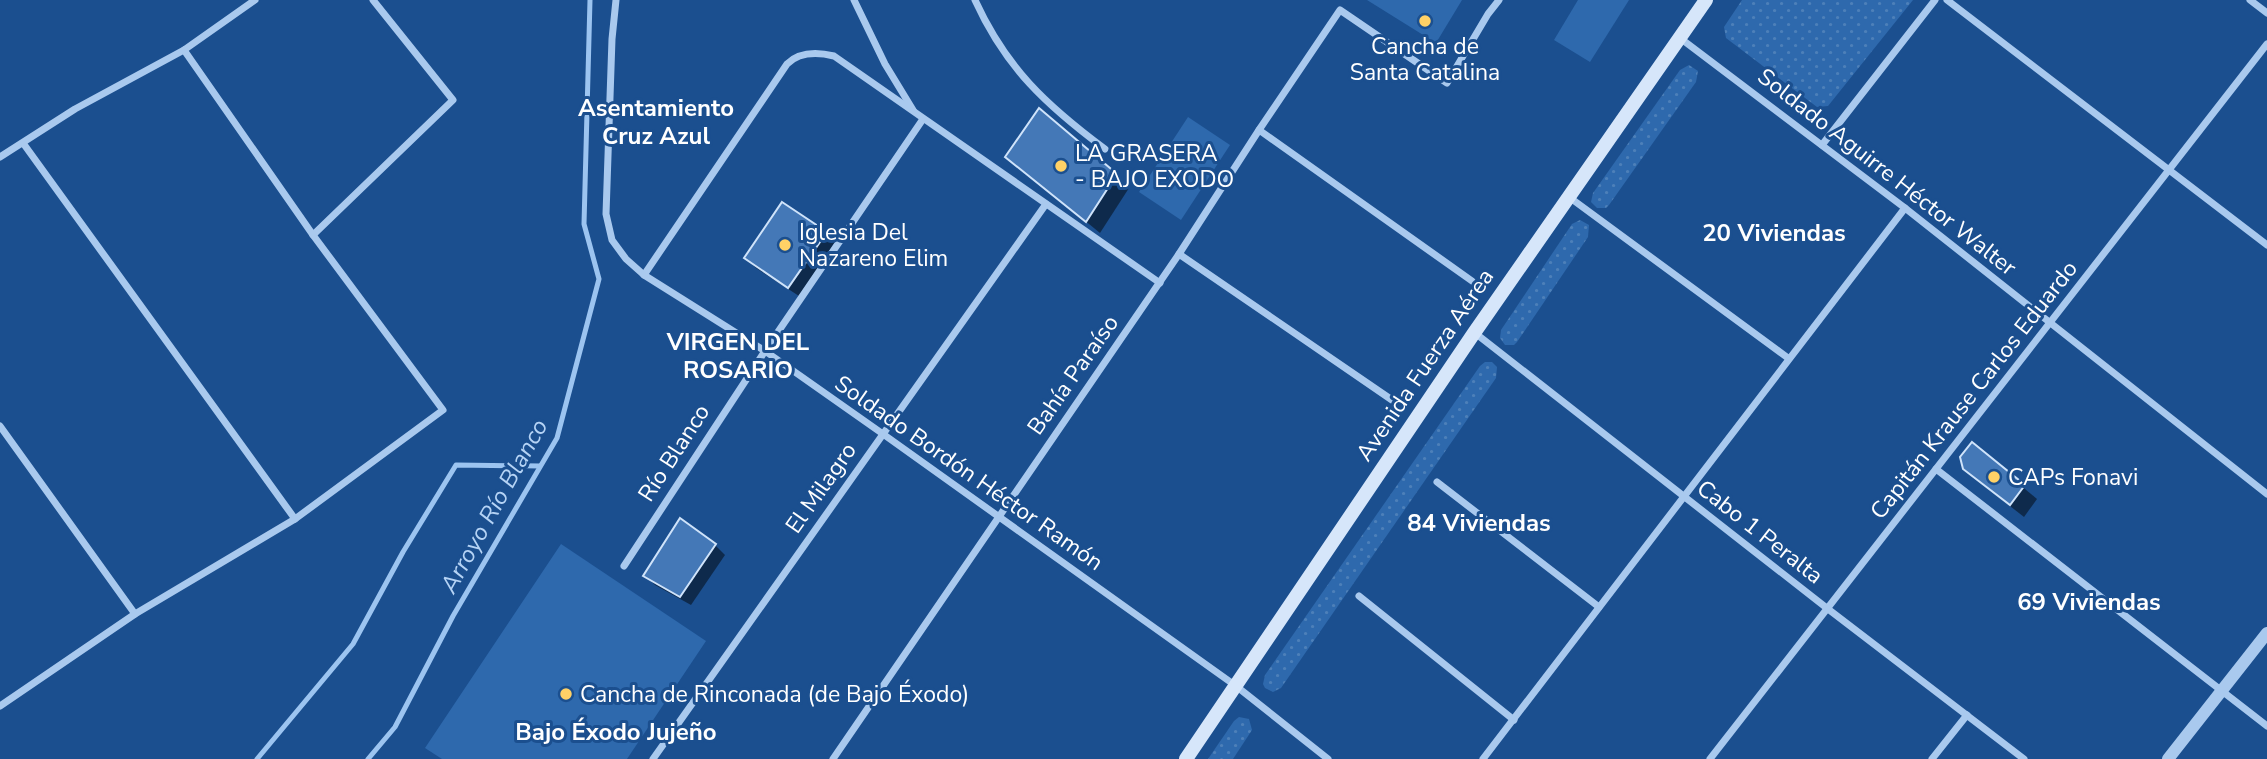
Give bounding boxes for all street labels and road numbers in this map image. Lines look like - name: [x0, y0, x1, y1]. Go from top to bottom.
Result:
- street label: Soldado Aguirre Héctor Walter: [1751, 61, 2023, 283]
- street label: Capitán Krause Carlos Eduardo: [1863, 254, 2085, 526]
- street label: Avenida Fuerza Aérea: [1349, 263, 1501, 467]
- street label: Bahía Paraíso: [1020, 309, 1126, 441]
- street label: Soldado Bordón Héctor Ramón: [829, 368, 1109, 578]
- street label: Río Blanco: [631, 398, 717, 508]
- street label: El Milagro: [778, 436, 864, 540]
- street label: Cabo 1 Peralta: [1690, 473, 1830, 591]

